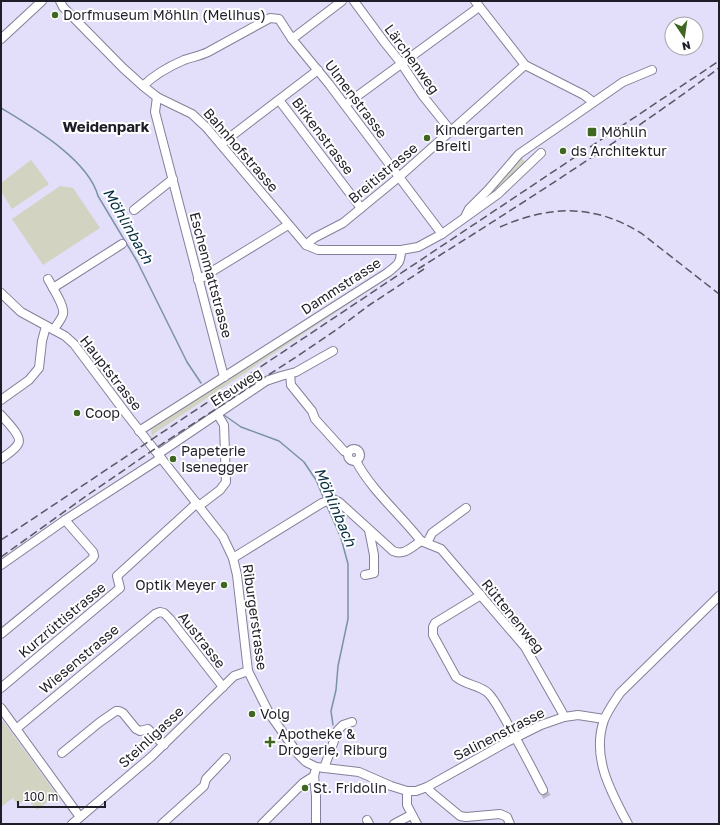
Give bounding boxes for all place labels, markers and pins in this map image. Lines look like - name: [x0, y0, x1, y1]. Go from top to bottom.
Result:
- place label: Dorfmuseum Möhlin (Melihus): [63, 6, 266, 23]
- marker: Dorfmuseum Möhlin (Melihus): [50, 10, 60, 20]
- place label: Kindergarten Breiti: [435, 121, 524, 154]
- place label: Möhlin: [601, 123, 647, 140]
- marker: Möhlin: [586, 126, 598, 138]
- marker: Kindergarten Breiti: [422, 133, 432, 143]
- place label: ds Architektur: [571, 142, 667, 159]
- marker: ds Architektur: [558, 146, 568, 156]
- place label: Coop: [85, 404, 120, 421]
- marker: Coop: [72, 408, 82, 418]
- place label: Papeterie Isenegger: [181, 442, 249, 475]
- marker: Papeterie Isenegger: [168, 454, 178, 464]
- place label: Optik Meyer: [135, 576, 217, 593]
- marker: Optik Meyer: [219, 580, 229, 590]
- place label: Volg: [260, 705, 290, 722]
- marker: Volg: [247, 709, 257, 719]
- place label: Apotheke & Drogerie, Riburg: [278, 725, 387, 758]
- marker: Apotheke & Drogerie, Riburg: [265, 737, 275, 747]
- place label: St. Fridolin: [313, 779, 387, 796]
- marker: St. Fridolin: [300, 783, 310, 793]

